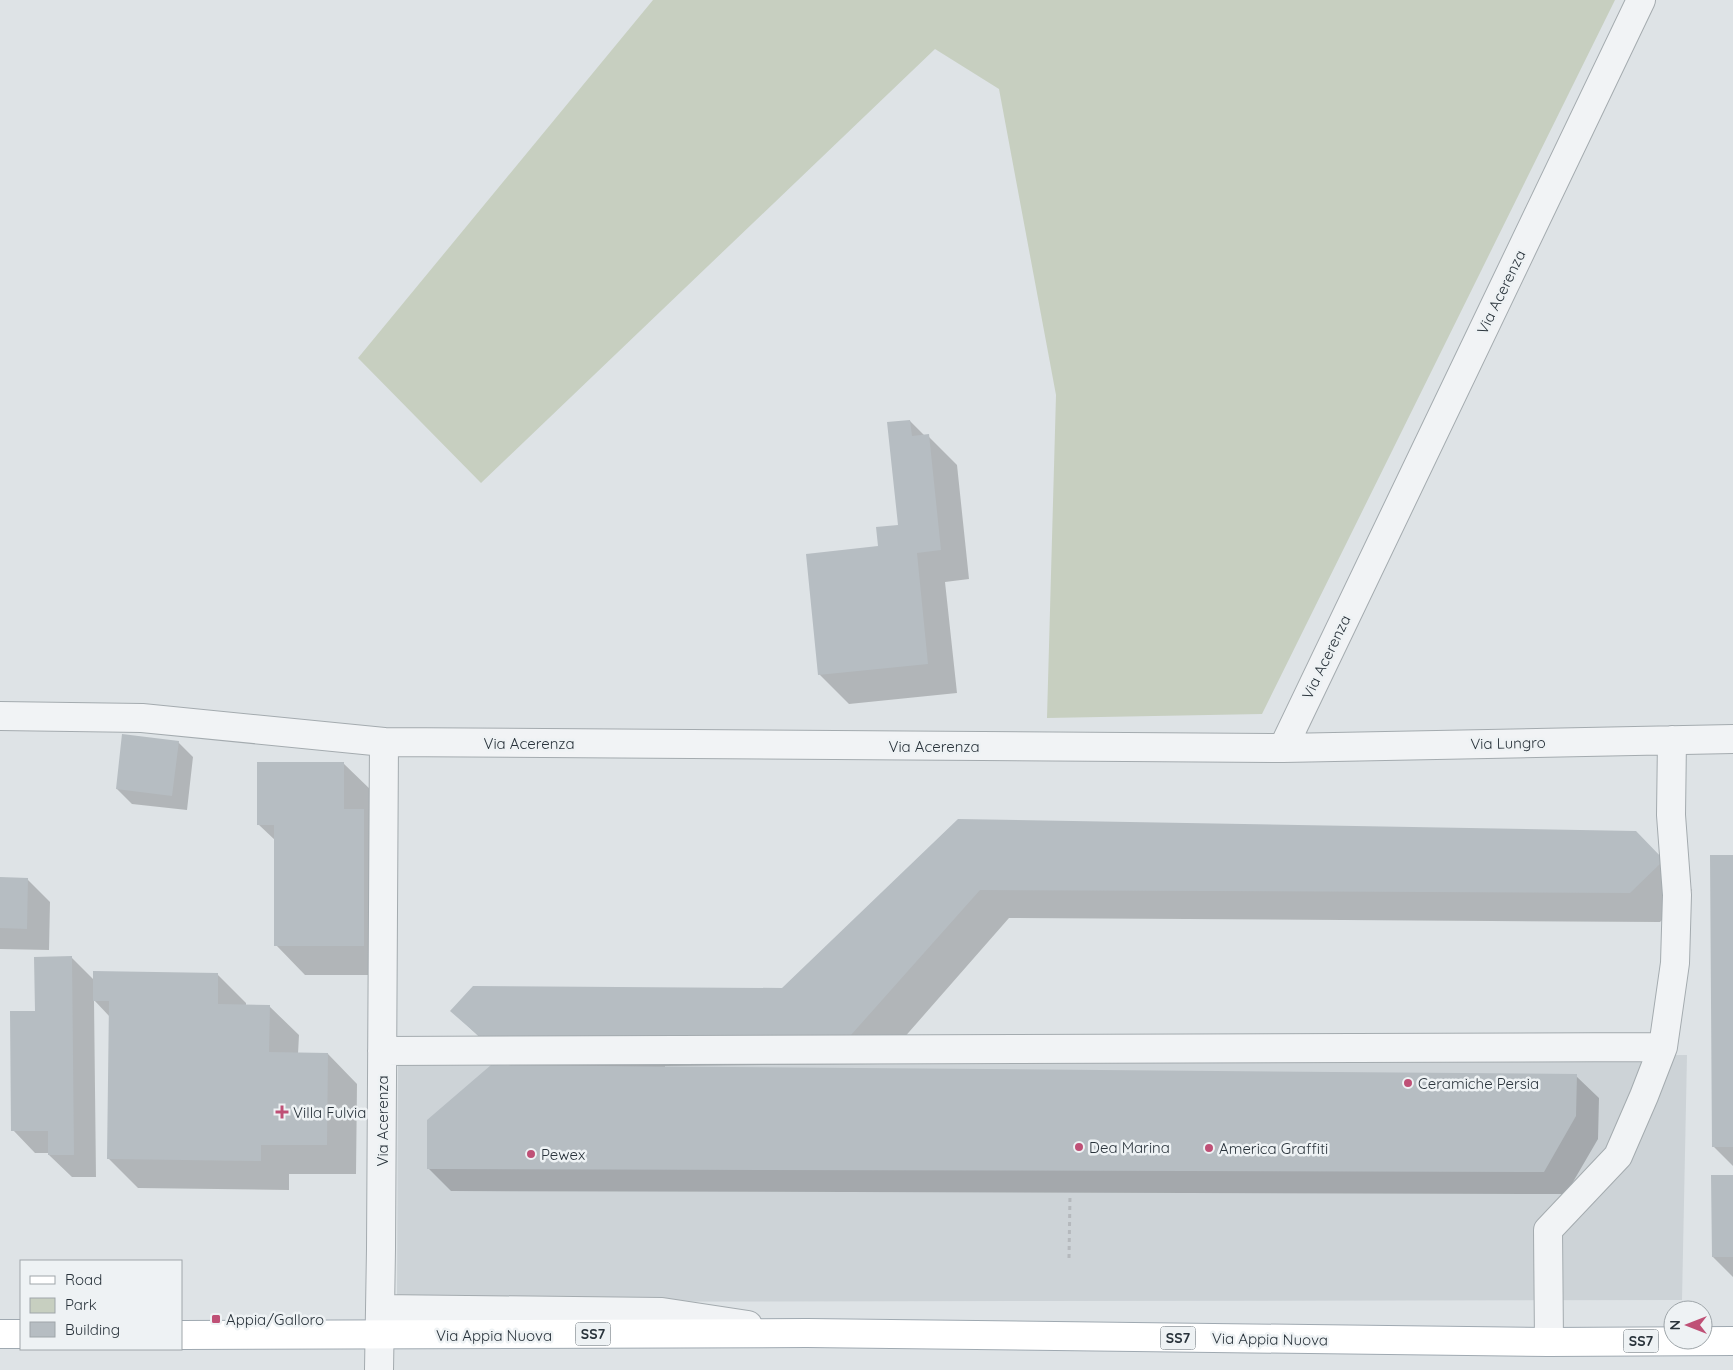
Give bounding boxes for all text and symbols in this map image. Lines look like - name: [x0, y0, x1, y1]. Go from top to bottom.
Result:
- street label: Via Acerenza: [1472, 247, 1530, 337]
- street label: Via Acerenza: [1297, 612, 1355, 702]
- street label: Via Lungro: [1470, 733, 1546, 753]
- street label: Via Acerenza: [483, 734, 575, 753]
- street label: Via Acerenza: [888, 737, 980, 756]
- place label: Ceramiche Persia: [1418, 1074, 1539, 1093]
- street label: Via Acerenza: [373, 1075, 392, 1167]
- marker: Ceramiche Persia: [1402, 1077, 1414, 1089]
- place label: Villa Fulvia: [293, 1103, 366, 1122]
- marker: Villa Fulvia: [275, 1105, 289, 1119]
- place label: Dea Marina: [1089, 1138, 1170, 1157]
- place label: America Graffiti: [1219, 1139, 1328, 1158]
- marker: Dea Marina: [1073, 1141, 1085, 1153]
- marker: America Graffiti: [1203, 1142, 1215, 1154]
- place label: Pewex: [541, 1145, 585, 1164]
- marker: Pewex: [525, 1148, 537, 1160]
- legend: [20, 1260, 182, 1350]
- text: Road: [65, 1270, 102, 1289]
- text: Park: [65, 1295, 97, 1314]
- north arrow: [1663, 1300, 1713, 1350]
- place label: Appia/Galloro: [226, 1310, 324, 1329]
- marker: Appia/Galloro: [210, 1313, 222, 1325]
- text: Building: [65, 1320, 120, 1339]
- text: N: [1666, 1320, 1684, 1330]
- road number: SS7: [576, 1322, 610, 1346]
- street label: Via Appia Nuova: [436, 1326, 552, 1345]
- road number: SS7: [1160, 1326, 1196, 1350]
- street label: Via Appia Nuova: [1212, 1328, 1328, 1350]
- road number: SS7: [1624, 1330, 1658, 1352]

